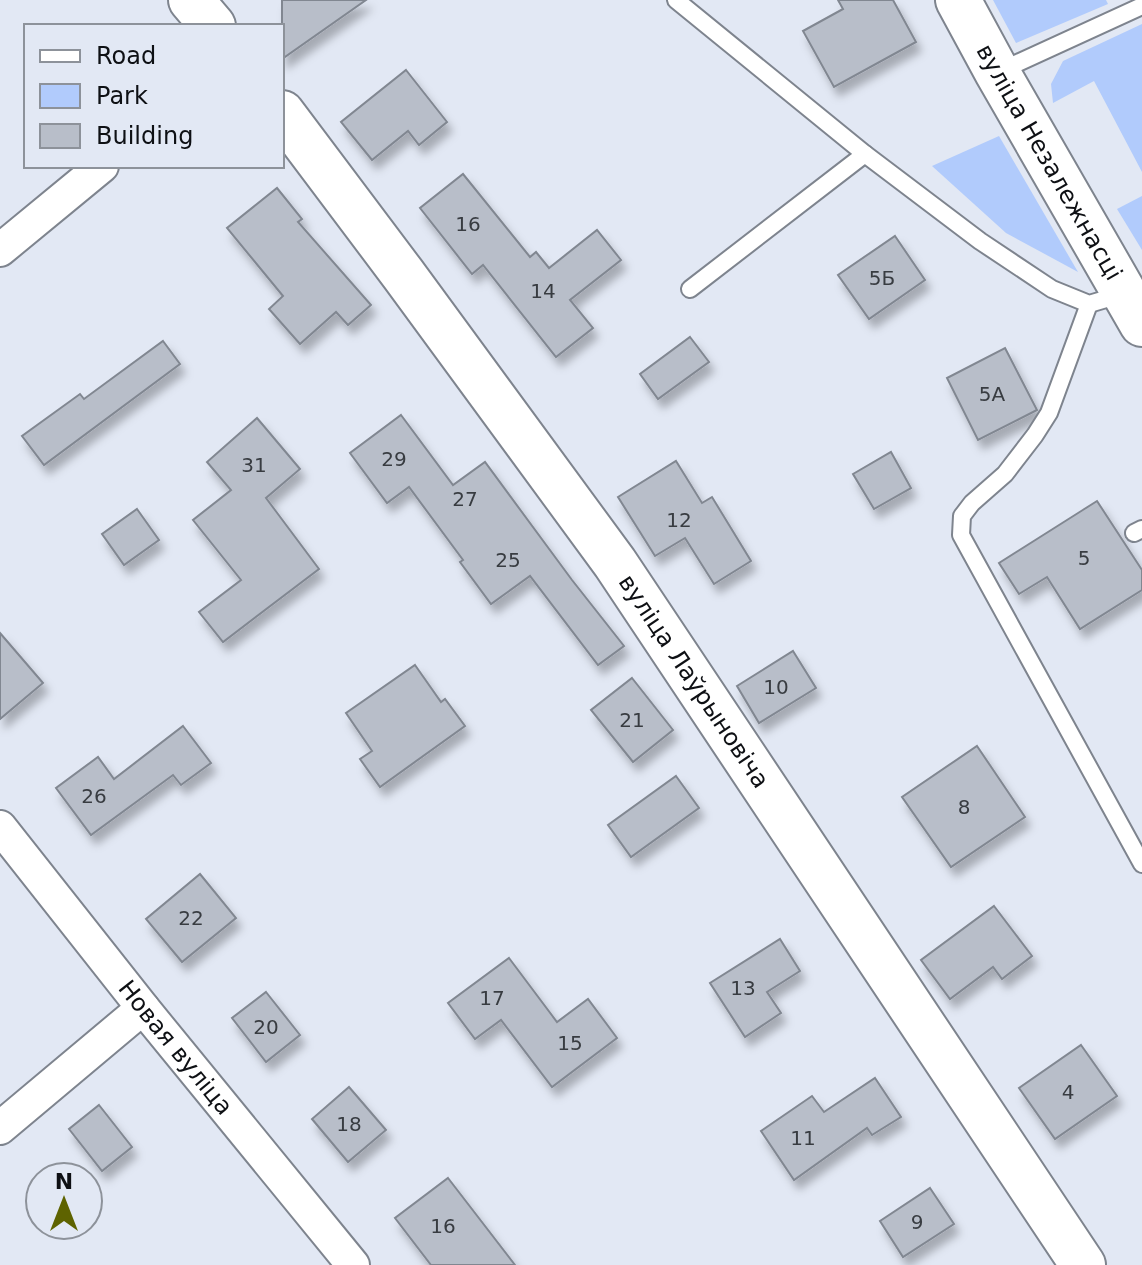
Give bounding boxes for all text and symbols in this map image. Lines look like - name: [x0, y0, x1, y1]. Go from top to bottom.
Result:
- legend: [24, 24, 284, 168]
- street label: вуліца Незалежнасці: [971, 39, 1128, 285]
- text: Road: [96, 42, 156, 70]
- text: Park: [96, 82, 148, 110]
- text: Building: [96, 122, 193, 150]
- house number: 16: [455, 212, 481, 236]
- house number: 5Б: [869, 266, 895, 290]
- house number: 14: [530, 279, 556, 303]
- house number: 5А: [979, 382, 1006, 406]
- house number: 29: [381, 447, 407, 471]
- house number: 31: [241, 453, 267, 477]
- house number: 27: [452, 487, 478, 511]
- house number: 12: [666, 508, 692, 532]
- house number: 5: [1078, 546, 1090, 570]
- house number: 25: [495, 548, 521, 572]
- street label: вуліца Лаўрыновіча: [613, 569, 775, 793]
- house number: 10: [763, 675, 789, 699]
- house number: 21: [619, 708, 645, 732]
- house number: 26: [81, 784, 107, 808]
- house number: 8: [958, 795, 970, 819]
- house number: 22: [178, 906, 204, 930]
- street label: Новая вуліца: [113, 975, 239, 1121]
- house number: 13: [730, 976, 756, 1000]
- house number: 17: [479, 986, 505, 1010]
- house number: 20: [253, 1015, 279, 1039]
- house number: 15: [557, 1031, 583, 1055]
- house number: 4: [1062, 1080, 1074, 1104]
- house number: 18: [336, 1112, 362, 1136]
- house number: 11: [790, 1126, 816, 1150]
- north arrow: [24, 1161, 104, 1241]
- text: N: [55, 1169, 73, 1194]
- house number: 9: [911, 1210, 923, 1234]
- house number: 16: [430, 1214, 456, 1238]

